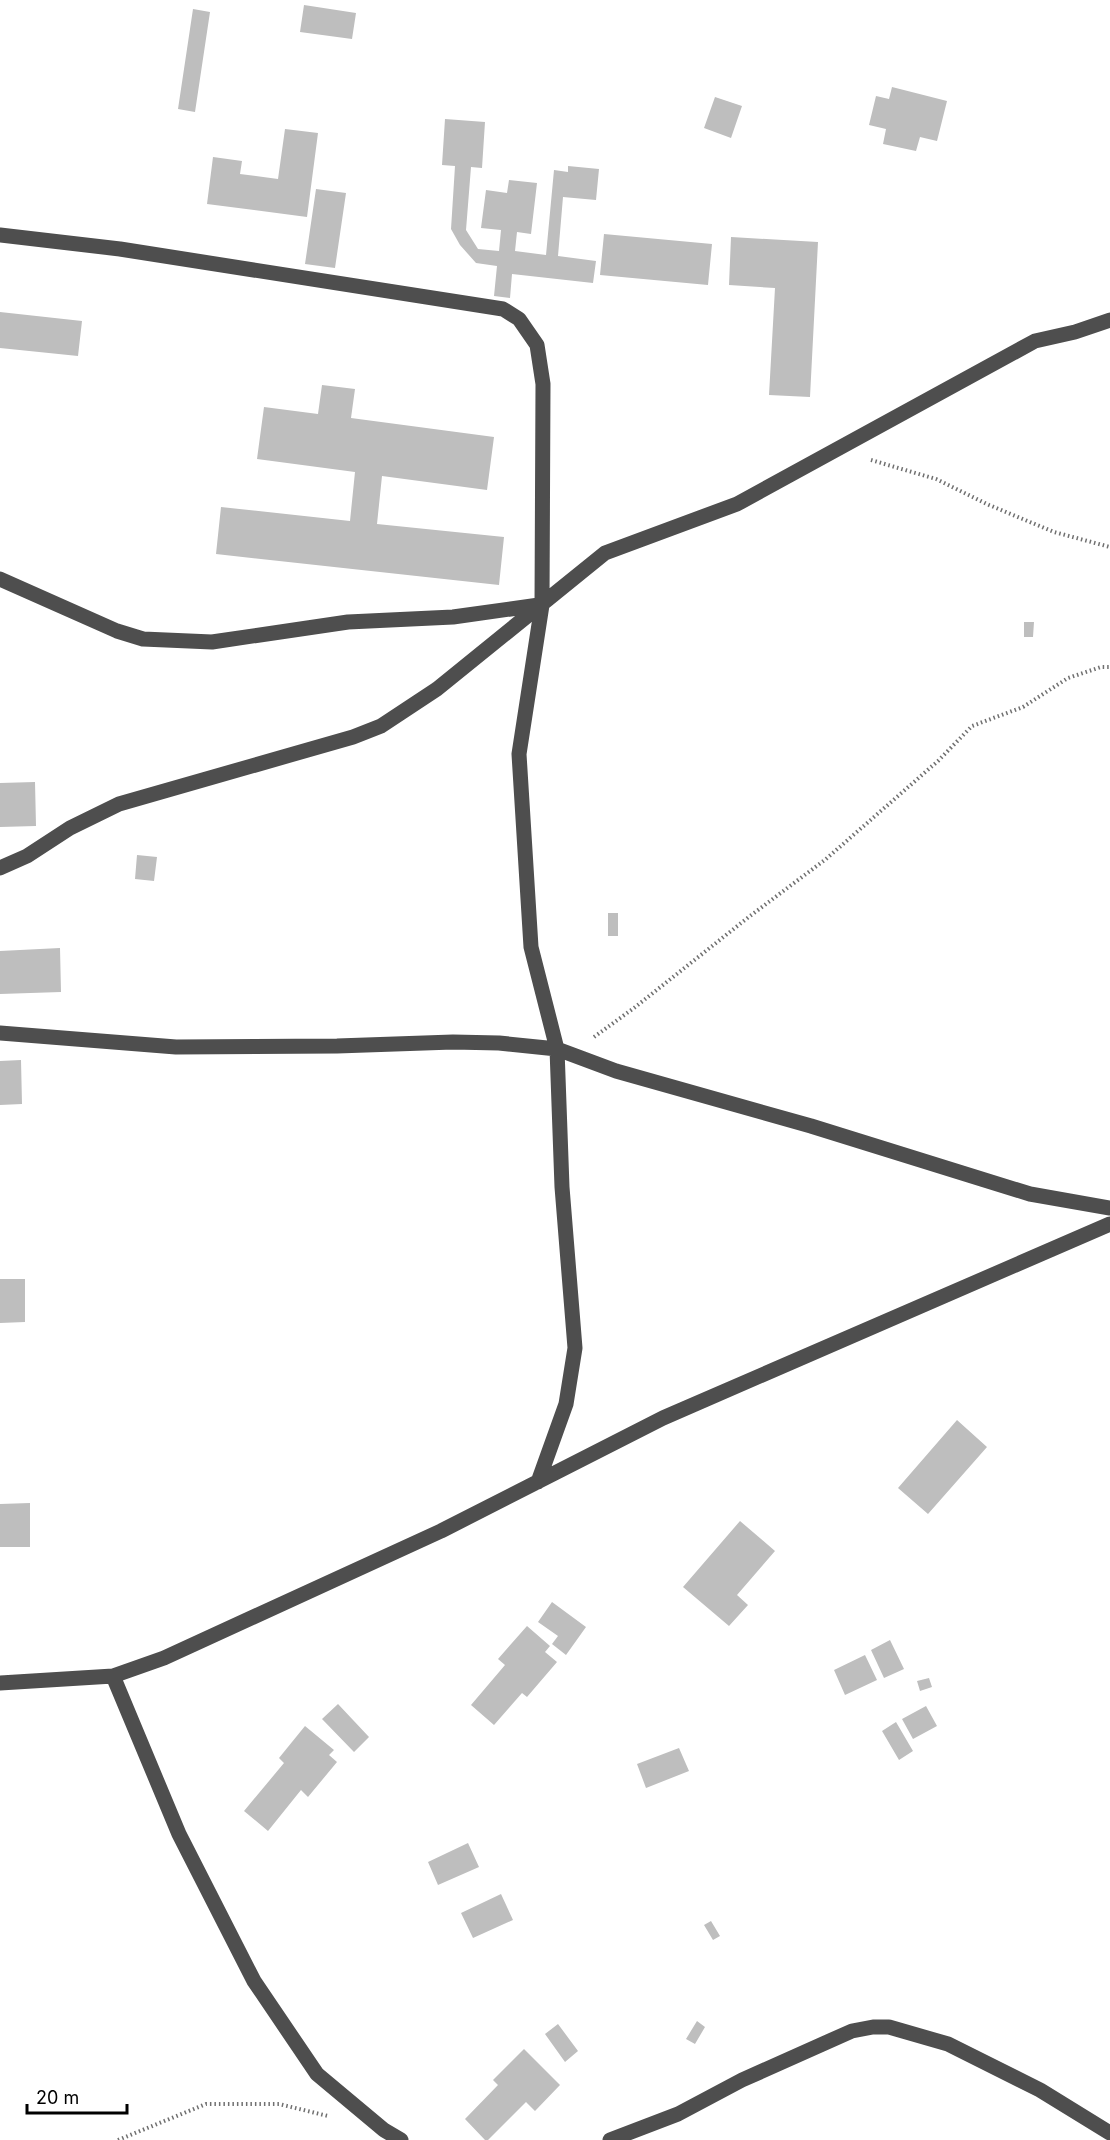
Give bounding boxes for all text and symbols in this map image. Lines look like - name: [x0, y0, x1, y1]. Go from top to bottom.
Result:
- scale bar: [27, 2077, 128, 2115]
- text: 20 m: [36, 2087, 79, 2108]

